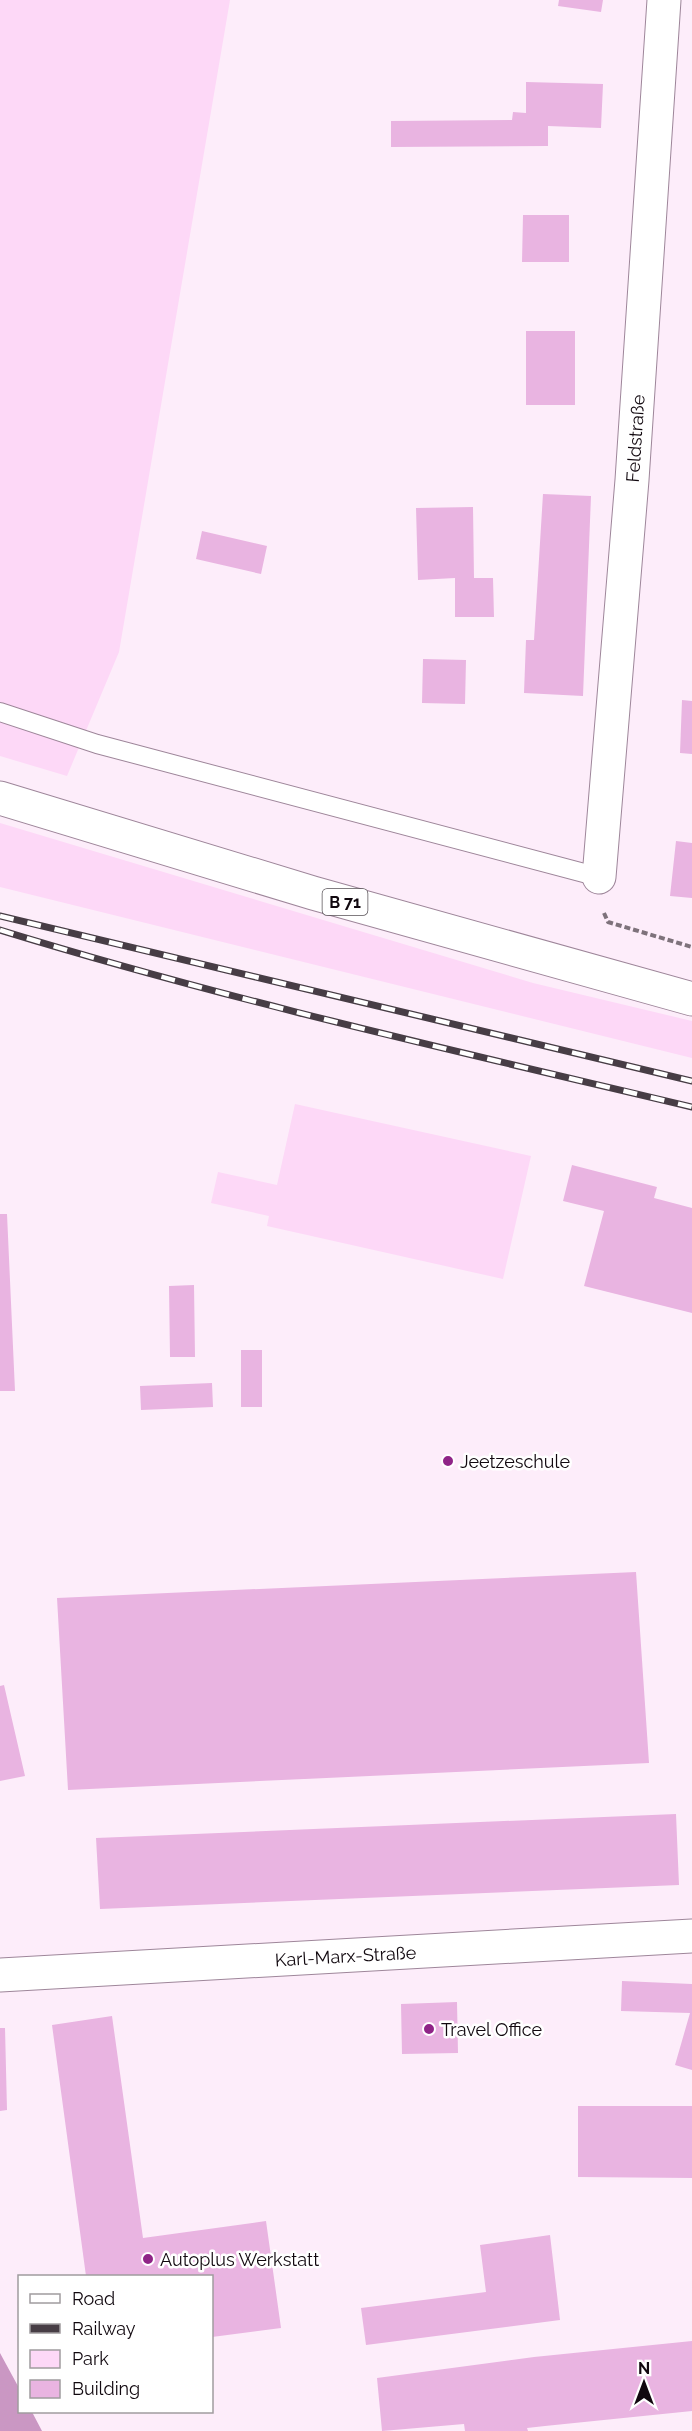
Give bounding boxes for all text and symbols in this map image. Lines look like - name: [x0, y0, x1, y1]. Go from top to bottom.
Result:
- street label: Feldstraße: [621, 393, 648, 483]
- road number: B 71: [322, 889, 368, 915]
- place label: Jeetzeschule: [460, 1451, 570, 1472]
- marker: Jeetzeschule: [441, 1454, 455, 1468]
- street label: Karl-Marx-Straße: [274, 1941, 417, 1970]
- place label: Travel Office: [441, 2019, 542, 2040]
- marker: Travel Office: [422, 2022, 436, 2036]
- place label: Autoplus Werkstatt: [160, 2249, 319, 2270]
- marker: Autoplus Werkstatt: [141, 2252, 155, 2266]
- legend: [18, 2275, 213, 2413]
- text: Road: [72, 2288, 115, 2309]
- text: Railway: [72, 2318, 136, 2339]
- text: Park: [72, 2348, 109, 2369]
- north arrow: [614, 2353, 674, 2413]
- text: N: [638, 2359, 650, 2378]
- text: Building: [72, 2378, 140, 2399]

